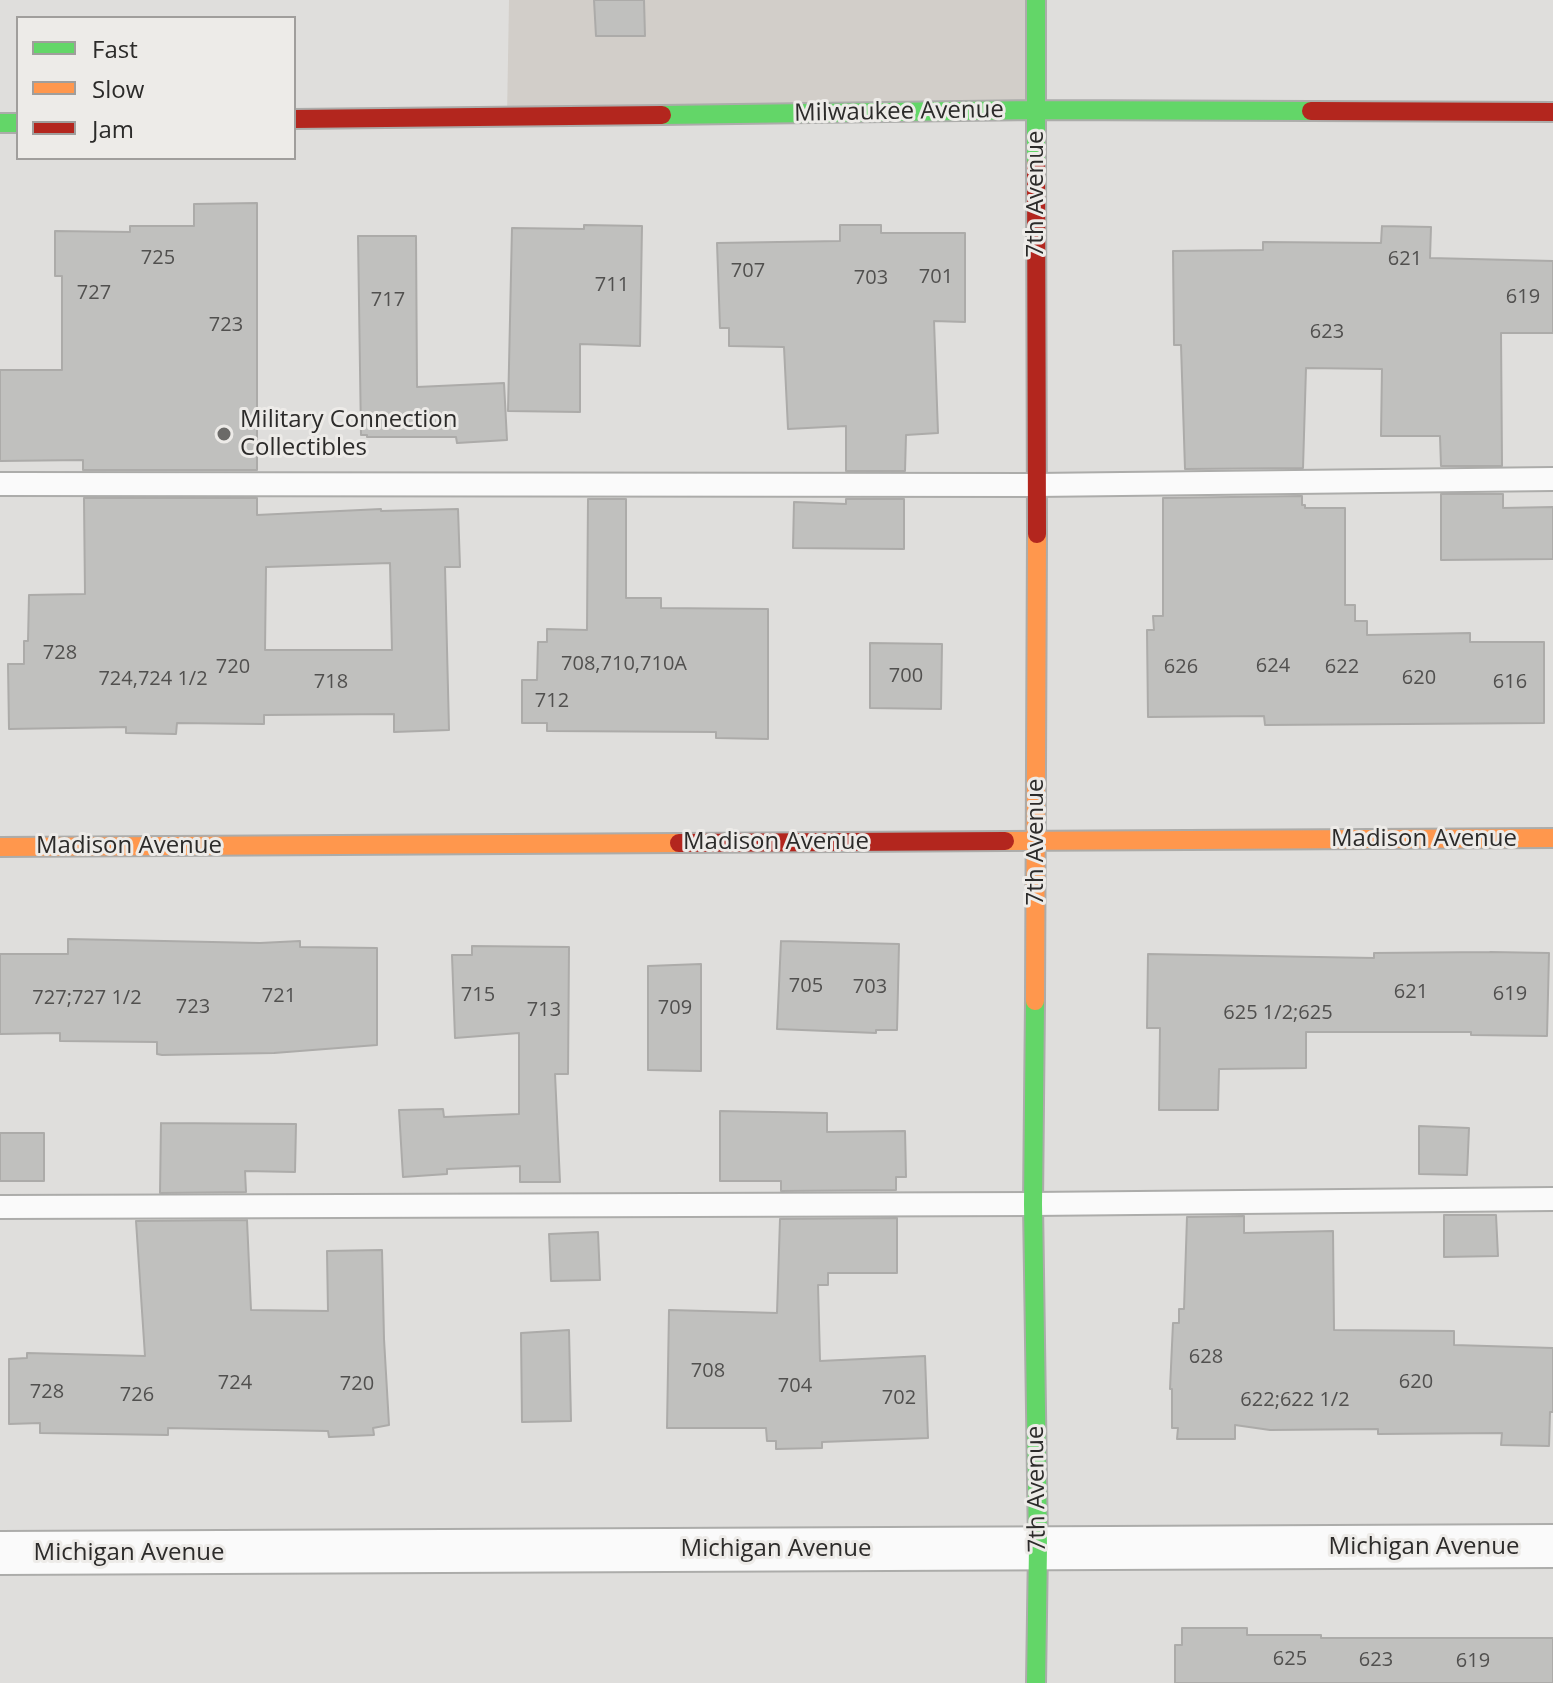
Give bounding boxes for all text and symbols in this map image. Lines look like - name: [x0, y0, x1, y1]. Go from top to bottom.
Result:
- legend: [16, 16, 296, 160]
- text: Fast: [92, 32, 138, 65]
- text: Slow: [92, 72, 144, 105]
- street label: Milwaukee Avenue: [794, 96, 1004, 128]
- text: Jam: [92, 112, 134, 145]
- street label: 7th Avenue: [1022, 131, 1050, 257]
- house number: 725: [141, 246, 175, 270]
- house number: 621: [1388, 247, 1422, 271]
- house number: 707: [731, 259, 765, 283]
- house number: 701: [919, 265, 953, 289]
- house number: 703: [854, 266, 888, 290]
- house number: 711: [595, 273, 629, 297]
- house number: 727: [77, 281, 111, 305]
- house number: 619: [1506, 285, 1540, 309]
- house number: 717: [371, 288, 405, 312]
- house number: 723: [209, 313, 243, 337]
- house number: 623: [1310, 320, 1344, 344]
- place label: Military Connection Collectibles: [240, 406, 457, 462]
- marker: Military Connection Collectibles: [215, 425, 233, 443]
- house number: 728: [43, 641, 77, 665]
- house number: 708,710,710A: [561, 652, 687, 676]
- house number: 624: [1256, 654, 1290, 678]
- house number: 720: [216, 655, 250, 679]
- house number: 626: [1164, 655, 1198, 679]
- house number: 622: [1325, 655, 1359, 679]
- house number: 700: [889, 664, 923, 688]
- house number: 620: [1402, 666, 1436, 690]
- house number: 724,724 1/2: [98, 667, 208, 691]
- house number: 718: [314, 670, 348, 694]
- house number: 616: [1493, 670, 1527, 694]
- house number: 712: [535, 689, 569, 713]
- street label: 7th Avenue: [1022, 779, 1050, 905]
- street label: Madison Avenue: [1331, 825, 1517, 853]
- street label: Madison Avenue: [683, 828, 869, 856]
- street label: Madison Avenue: [36, 832, 222, 860]
- house number: 705: [789, 974, 823, 998]
- house number: 703: [853, 975, 887, 999]
- house number: 621: [1394, 980, 1428, 1004]
- house number: 619: [1493, 982, 1527, 1006]
- house number: 715: [461, 983, 495, 1007]
- house number: 721: [262, 984, 296, 1008]
- house number: 727;727 1/2: [32, 986, 142, 1010]
- house number: 723: [176, 995, 210, 1019]
- house number: 709: [658, 996, 692, 1020]
- house number: 713: [527, 998, 561, 1022]
- house number: 625 1/2;625: [1223, 1001, 1333, 1025]
- house number: 628: [1189, 1345, 1223, 1369]
- house number: 708: [691, 1359, 725, 1383]
- house number: 620: [1399, 1370, 1433, 1394]
- house number: 724: [218, 1371, 252, 1395]
- house number: 720: [340, 1372, 374, 1396]
- house number: 704: [778, 1374, 812, 1398]
- house number: 728: [30, 1380, 64, 1404]
- house number: 726: [120, 1383, 154, 1407]
- house number: 702: [882, 1386, 916, 1410]
- house number: 622;622 1/2: [1240, 1388, 1350, 1412]
- street label: 7th Avenue: [1021, 1425, 1053, 1553]
- street label: Michigan Avenue: [1329, 1533, 1519, 1561]
- street label: Michigan Avenue: [681, 1535, 871, 1563]
- street label: Michigan Avenue: [34, 1539, 224, 1567]
- house number: 625: [1273, 1647, 1307, 1671]
- house number: 623: [1359, 1648, 1393, 1672]
- house number: 619: [1456, 1649, 1490, 1673]

